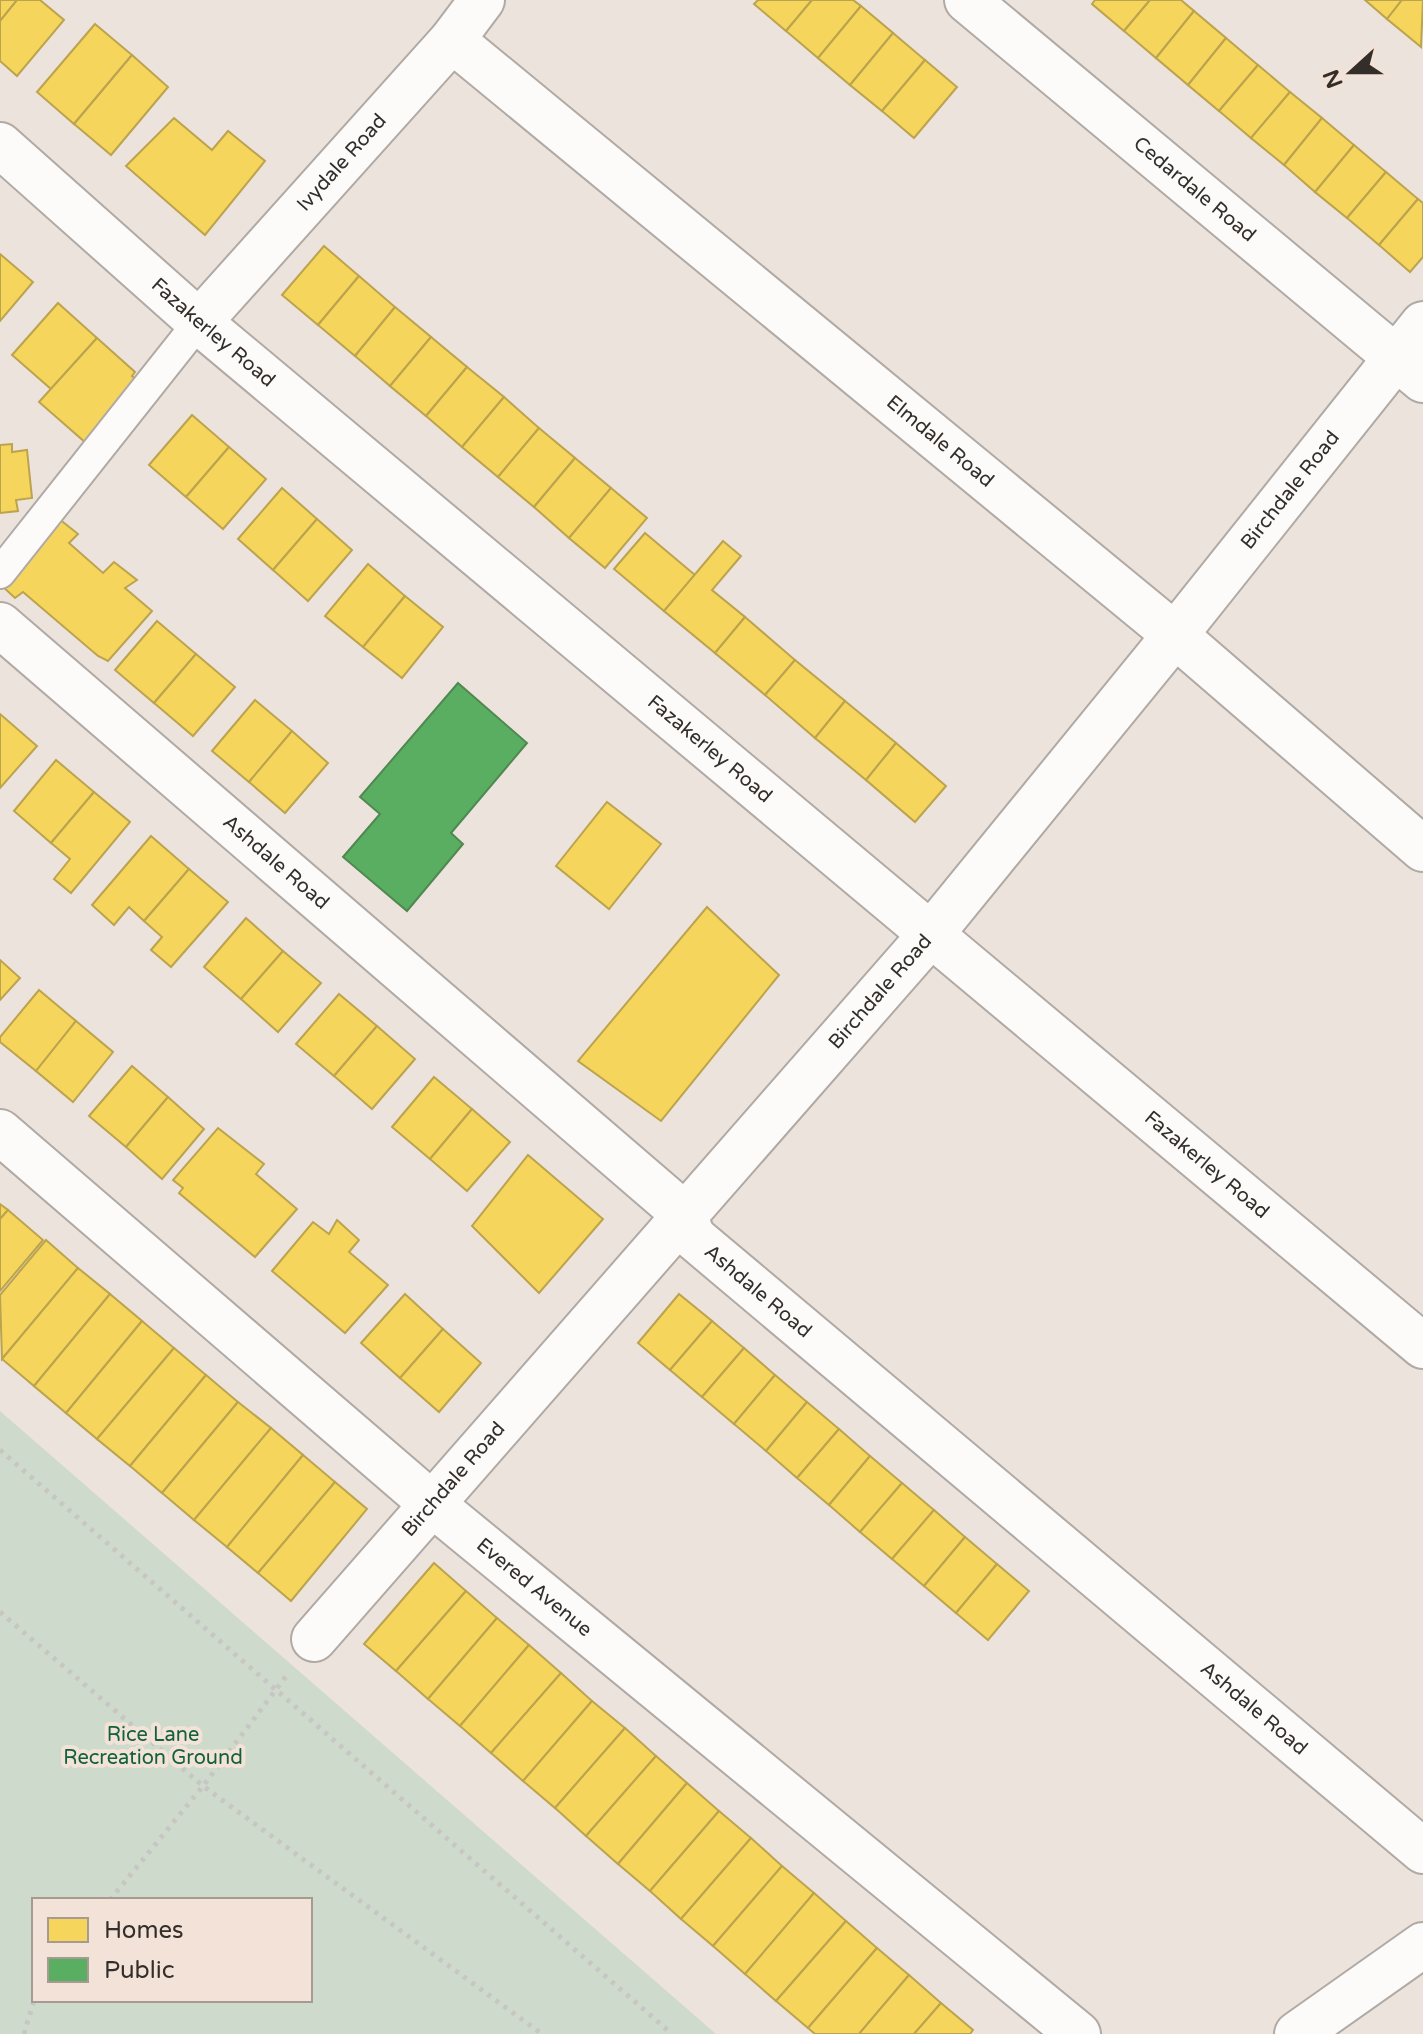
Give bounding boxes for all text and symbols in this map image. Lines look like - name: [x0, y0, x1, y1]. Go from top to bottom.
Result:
- north arrow: [1311, 32, 1391, 112]
- text: N: [1318, 66, 1349, 92]
- street label: Ivydale Road: [292, 109, 392, 216]
- street label: Cedardale Road: [1128, 132, 1260, 247]
- street label: Fazakerley Road: [146, 273, 280, 392]
- street label: Elmdale Road: [881, 390, 999, 493]
- street label: Birchdale Road: [1236, 426, 1345, 554]
- street label: Fazakerley Road: [642, 690, 777, 808]
- street label: Ashdale Road: [218, 810, 334, 915]
- street label: Birchdale Road: [824, 930, 937, 1054]
- street label: Fazakerley Road: [1139, 1106, 1274, 1224]
- street label: Ashdale Road: [699, 1240, 816, 1343]
- street label: Birchdale Road: [397, 1417, 510, 1542]
- street label: Evered Avenue: [471, 1533, 597, 1642]
- street label: Ashdale Road: [1195, 1657, 1312, 1760]
- park label: Rice Lane Recreation Ground: [63, 1723, 243, 1770]
- legend: [32, 1898, 312, 2002]
- text: Homes: [104, 1916, 184, 1945]
- text: Public: [104, 1956, 174, 1985]

